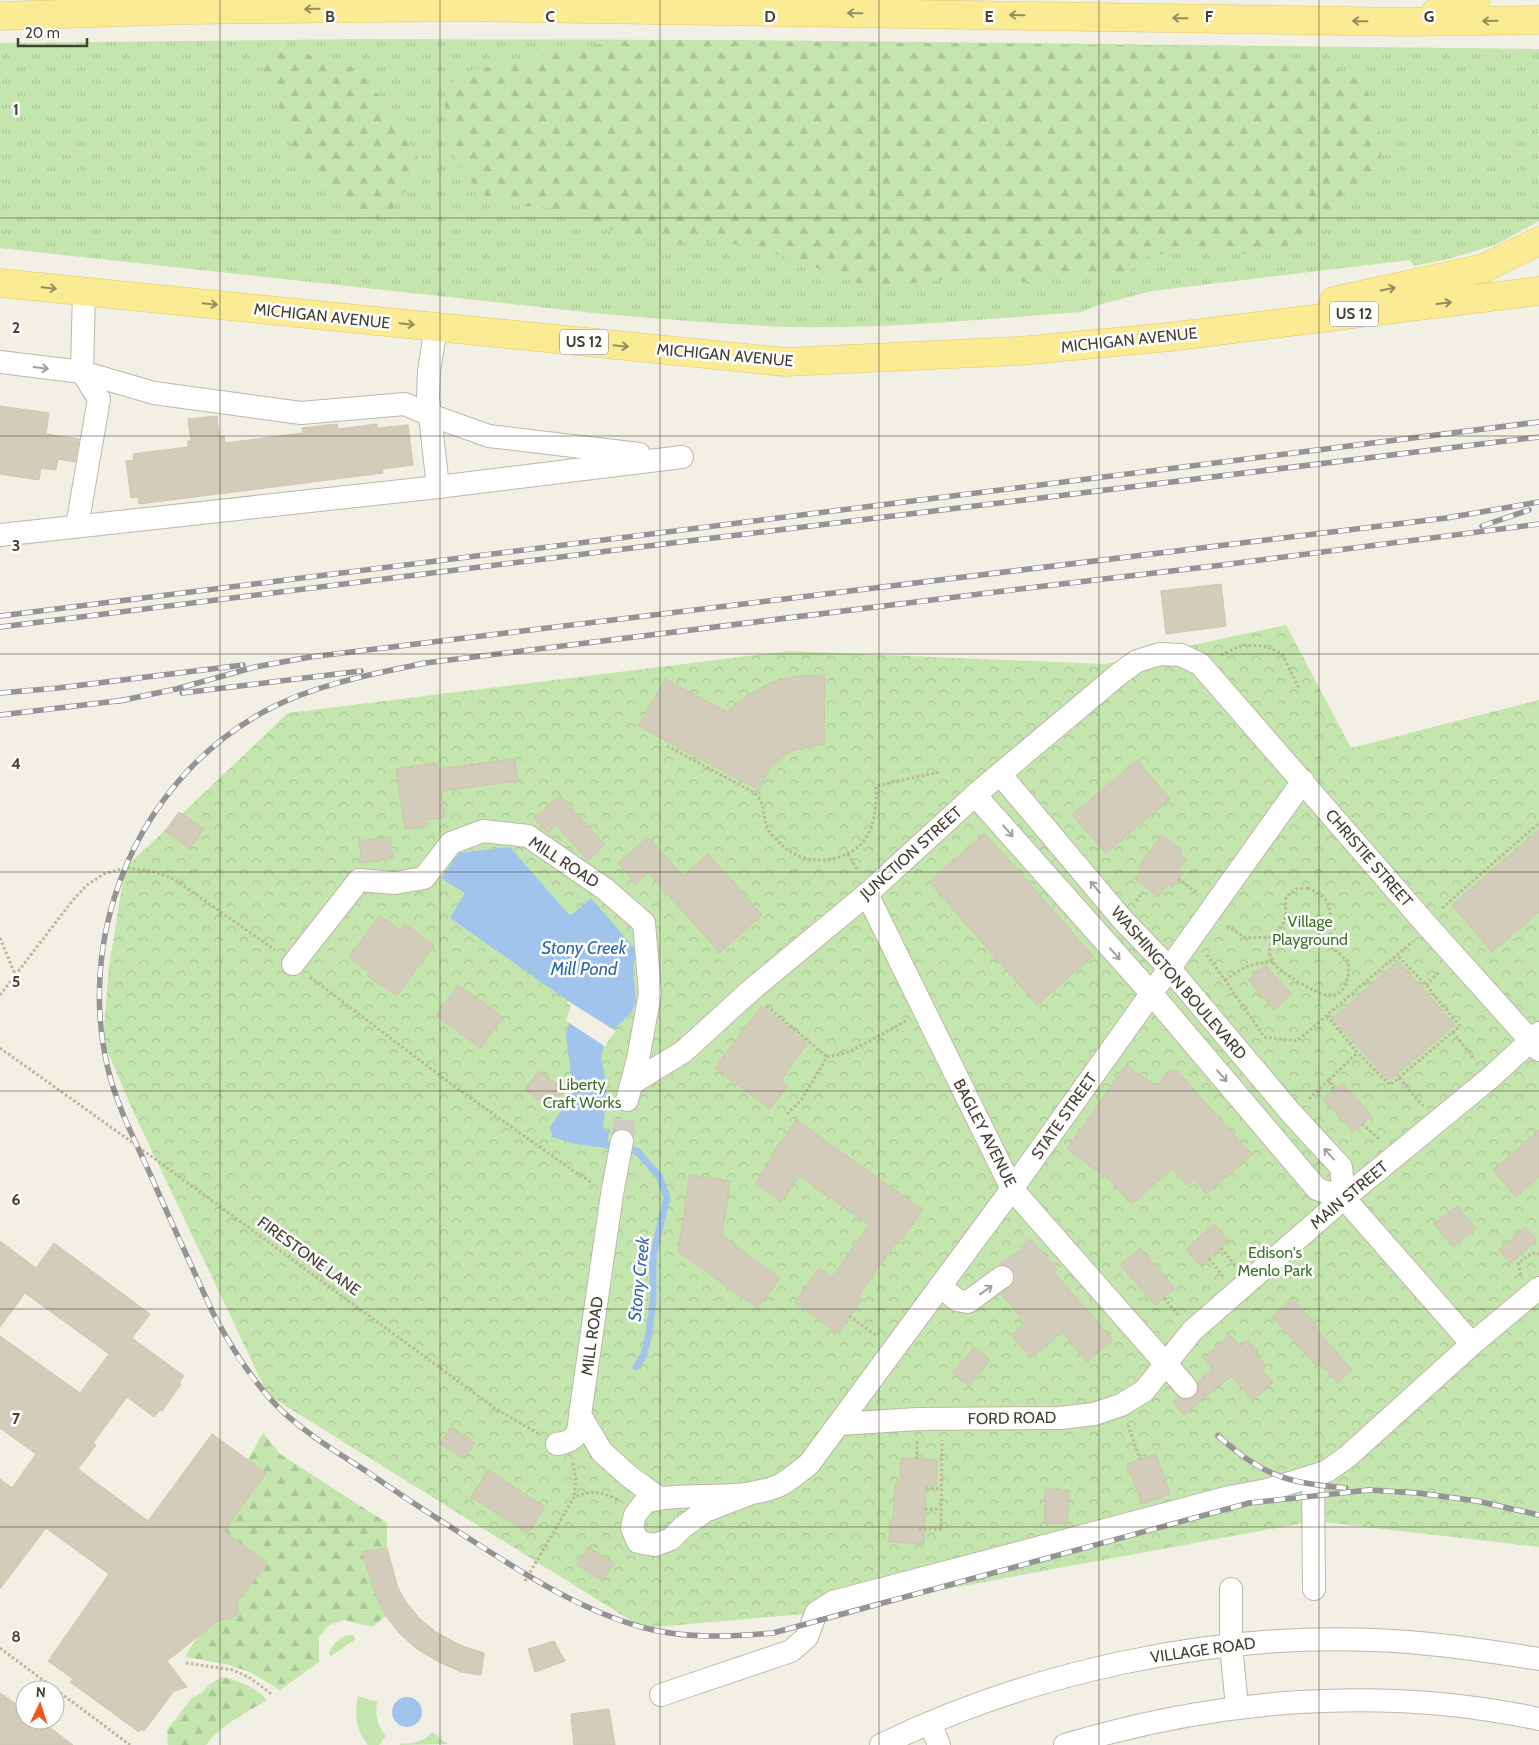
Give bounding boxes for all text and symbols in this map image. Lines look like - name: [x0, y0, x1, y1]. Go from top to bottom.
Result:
- one-way arrow: [304, 4, 320, 14]
- text: B: [325, 7, 335, 26]
- text: C: [545, 7, 555, 26]
- text: D: [764, 7, 776, 26]
- text: E: [984, 7, 994, 26]
- text: F: [1205, 7, 1214, 26]
- text: G: [1424, 7, 1434, 26]
- one-way arrow: [847, 8, 864, 18]
- one-way arrow: [1010, 11, 1026, 20]
- one-way arrow: [1172, 13, 1188, 23]
- scale bar: [18, 15, 86, 47]
- one-way arrow: [1352, 16, 1368, 26]
- one-way arrow: [1483, 16, 1499, 25]
- text: 20 m: [25, 24, 60, 42]
- text: 1: [13, 100, 19, 119]
- one-way arrow: [40, 283, 56, 293]
- one-way arrow: [1379, 284, 1395, 293]
- one-way arrow: [1435, 298, 1451, 308]
- street label: MICHIGAN AVENUE: [253, 299, 391, 333]
- one-way arrow: [202, 300, 218, 309]
- road number: US 12: [1330, 302, 1378, 326]
- text: 2: [12, 318, 20, 337]
- one-way arrow: [398, 319, 414, 329]
- street label: MICHIGAN AVENUE: [1060, 323, 1198, 357]
- road number: US 12: [560, 330, 608, 354]
- street label: MICHIGAN AVENUE: [656, 340, 794, 370]
- one-way arrow: [612, 341, 628, 350]
- one-way arrow: [32, 363, 48, 373]
- text: 3: [12, 536, 20, 555]
- text: 4: [11, 754, 21, 773]
- street label: JUNCTION STREET: [855, 802, 966, 904]
- street label: CHRISTIE STREET: [1321, 805, 1417, 911]
- one-way arrow: [1002, 825, 1013, 838]
- street label: MILL ROAD: [525, 832, 603, 892]
- one-way arrow: [1090, 880, 1101, 893]
- street label: WASHINGTON BOULEVARD: [1107, 902, 1251, 1064]
- park label: Village Playground: [1272, 912, 1348, 949]
- water label: Stony Creek Mill Pond: [542, 937, 628, 980]
- one-way arrow: [1109, 947, 1121, 960]
- text: 5: [12, 972, 20, 991]
- street label: STATE STREET: [1027, 1069, 1101, 1163]
- one-way arrow: [1216, 1069, 1228, 1082]
- park label: Liberty Craft Works: [543, 1075, 622, 1112]
- street label: BAGLEY AVENUE: [950, 1076, 1021, 1190]
- one-way arrow: [1323, 1147, 1335, 1160]
- street label: MAIN STREET: [1306, 1157, 1392, 1233]
- text: 6: [12, 1190, 21, 1209]
- street label: FIRESTONE LANE: [254, 1212, 364, 1300]
- water label: Stony Creek: [624, 1234, 655, 1322]
- park label: Edison's Menlo Park: [1238, 1243, 1313, 1280]
- one-way arrow: [979, 1284, 992, 1295]
- street label: MILL ROAD: [577, 1295, 607, 1377]
- street label: FORD ROAD: [967, 1408, 1057, 1428]
- text: 7: [12, 1409, 21, 1428]
- text: 8: [11, 1627, 21, 1646]
- street label: VILLAGE ROAD: [1149, 1633, 1257, 1667]
- north arrow: [15, 1680, 65, 1730]
- text: N: [35, 1683, 46, 1701]

